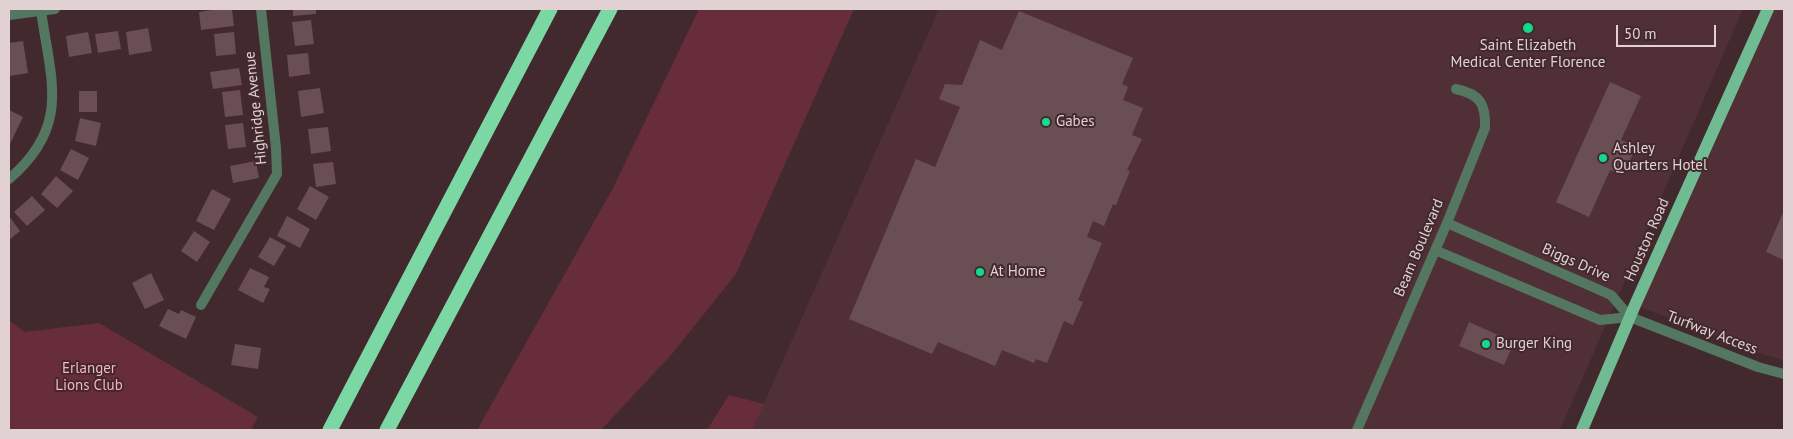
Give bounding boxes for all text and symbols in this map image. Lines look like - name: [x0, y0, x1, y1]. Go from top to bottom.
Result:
- scale bar: [1618, 15, 1718, 47]
- marker: Saint Elizabeth Medical Center Florence: [1521, 21, 1535, 35]
- text: 50 m: [1624, 24, 1657, 43]
- place label: Saint Elizabeth Medical Center Florence: [1451, 37, 1605, 72]
- street label: Highridge Avenue: [241, 50, 271, 166]
- place label: Gabes: [1056, 113, 1095, 131]
- marker: Gabes: [1040, 116, 1052, 128]
- place label: Ashley Quarters Hotel: [1613, 140, 1707, 175]
- marker: Ashley Quarters Hotel: [1597, 152, 1609, 164]
- street label: Houston Road: [1621, 195, 1673, 285]
- street label: Beam Boulevard: [1390, 196, 1448, 300]
- street label: Biggs Drive: [1539, 240, 1613, 286]
- place label: At Home: [990, 263, 1046, 281]
- marker: At Home: [974, 266, 986, 278]
- street label: Turfway Access: [1664, 307, 1760, 359]
- place label: Burger King: [1496, 335, 1572, 353]
- marker: Burger King: [1480, 338, 1492, 350]
- park label: Erlanger Lions Club: [55, 360, 123, 395]

